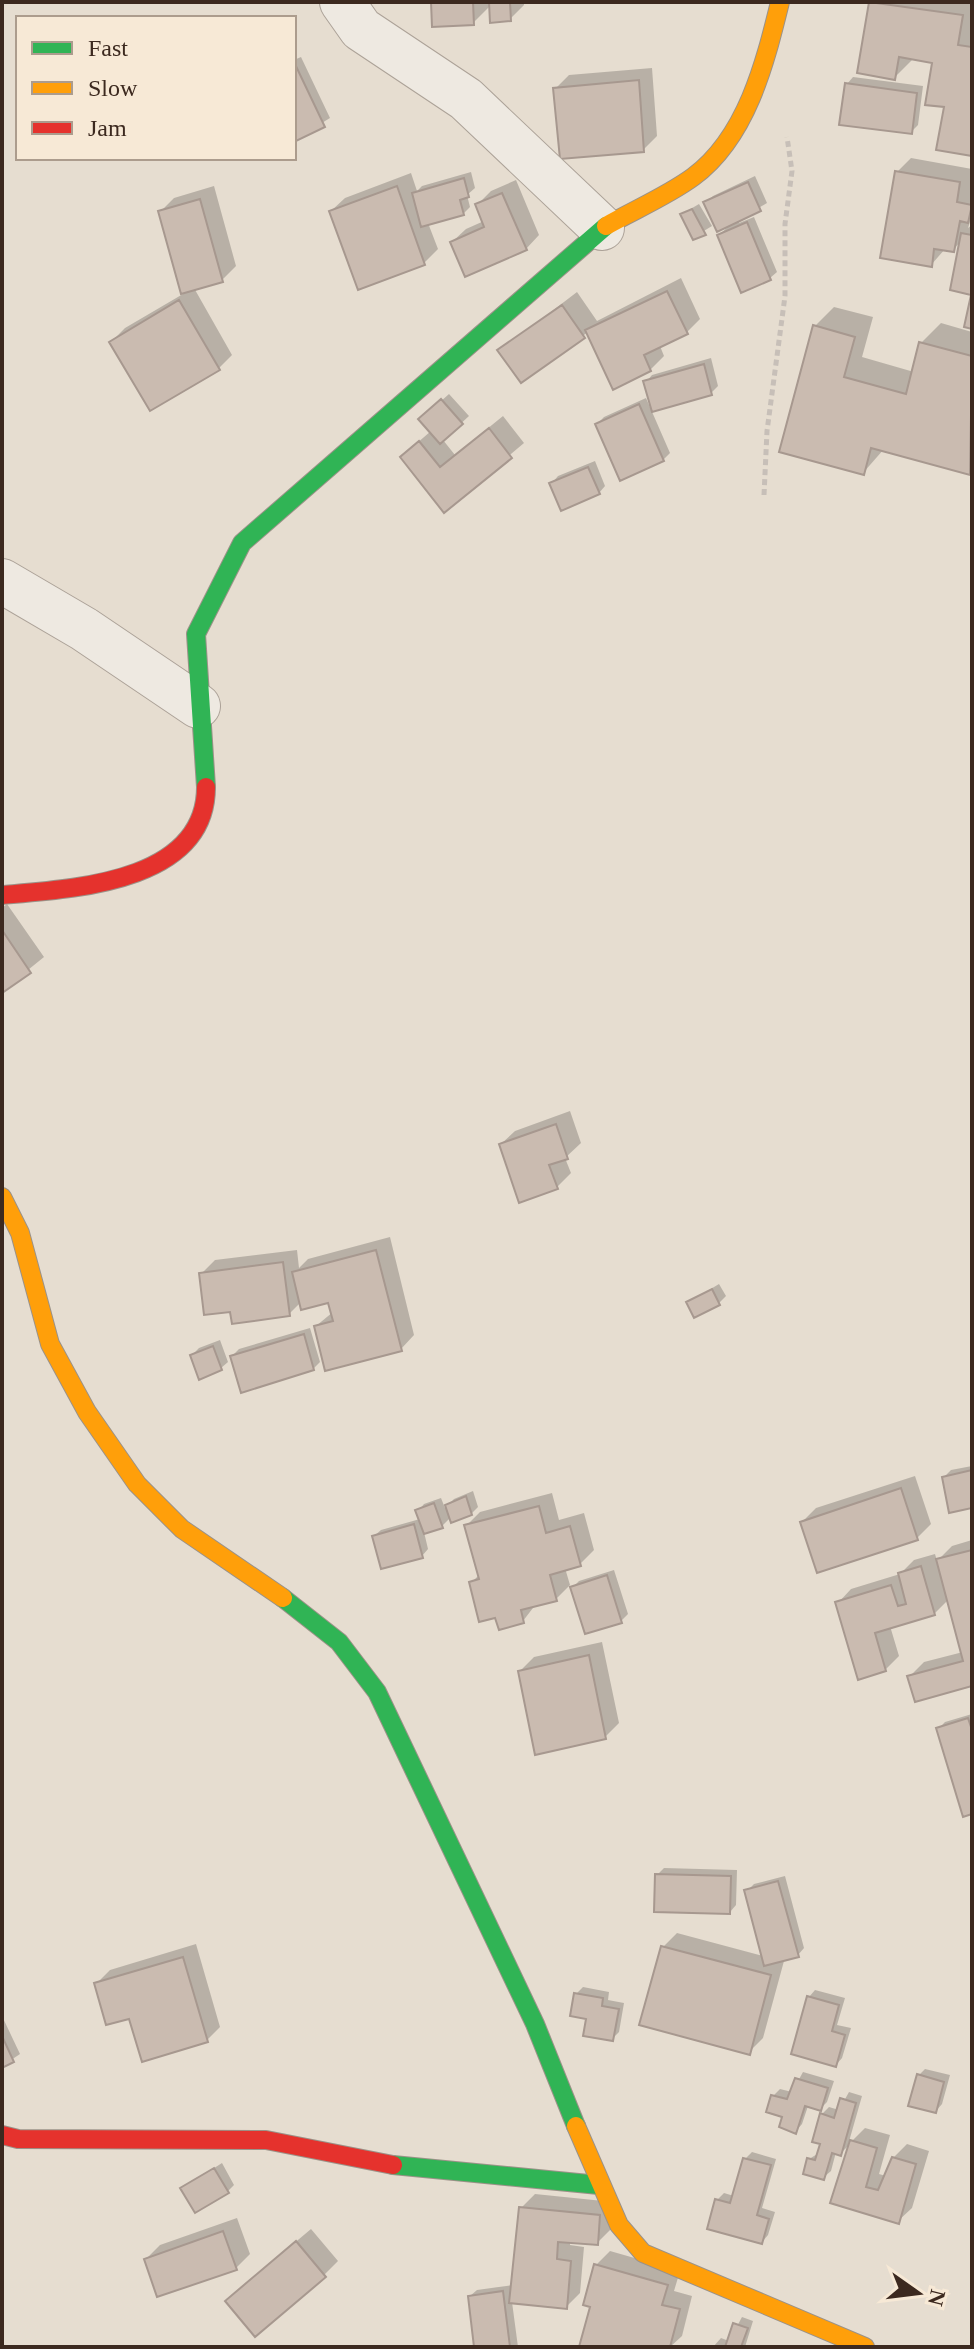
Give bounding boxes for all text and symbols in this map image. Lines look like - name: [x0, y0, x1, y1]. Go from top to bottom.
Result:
- legend: [16, 16, 296, 160]
- text: Fast: [88, 35, 128, 61]
- text: Slow: [88, 75, 138, 101]
- text: Jam: [88, 115, 127, 141]
- north arrow: [878, 2253, 958, 2333]
- text: N: [923, 2287, 951, 2309]

